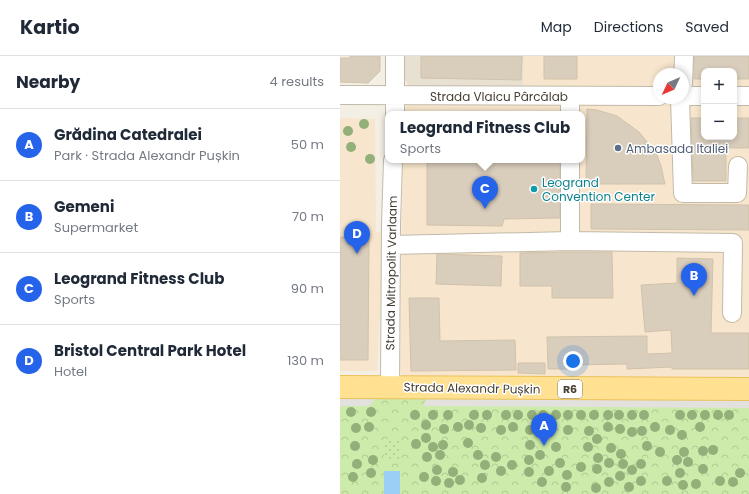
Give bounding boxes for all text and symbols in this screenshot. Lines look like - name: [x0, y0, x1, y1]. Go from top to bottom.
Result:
- text: Kartio: [20, 14, 80, 41]
- text: Map: [541, 17, 572, 37]
- text: Directions: [594, 17, 663, 37]
- text: Saved: [685, 17, 729, 37]
- north arrow: [653, 68, 689, 104]
- map controls: [701, 68, 737, 140]
- button: +: [701, 68, 737, 104]
- text: Nearby: [16, 70, 80, 94]
- text: 4 results: [270, 72, 324, 91]
- street label: Strada Vlaicu Pârcălab: [430, 88, 568, 105]
- button: −: [701, 104, 737, 140]
- popup: [385, 111, 585, 163]
- text: Leogrand Fitness Club: [400, 117, 570, 138]
- text: Grădina Catedralei: [54, 124, 202, 145]
- text: A: [24, 135, 34, 154]
- text: 50 m: [291, 135, 324, 154]
- text: Sports: [400, 139, 441, 158]
- place label: Ambasada Italiei: [626, 140, 728, 157]
- marker: Ambasada Italiei: [613, 143, 623, 153]
- text: Park · Strada Alexandr Pușkin: [54, 146, 240, 165]
- place label: Leogrand Convention Center: [542, 174, 656, 205]
- pin: C: [472, 176, 498, 209]
- marker: Leogrand Convention Center: [529, 184, 539, 194]
- street label: Strada Mitropolit Varlaam: [381, 195, 401, 351]
- text: Gemeni: [54, 196, 114, 217]
- text: B: [25, 207, 33, 226]
- text: 70 m: [292, 207, 324, 226]
- text: Supermarket: [54, 218, 138, 237]
- pin: D: [344, 221, 370, 254]
- pin: B: [681, 263, 707, 296]
- text: Leogrand Fitness Club: [54, 268, 224, 289]
- text: C: [24, 279, 34, 298]
- text: 90 m: [291, 279, 324, 298]
- text: Sports: [54, 290, 95, 309]
- text: Bristol Central Park Hotel: [54, 340, 246, 361]
- text: D: [24, 351, 34, 370]
- text: 130 m: [287, 351, 324, 370]
- your location: [563, 351, 583, 371]
- text: Hotel: [54, 362, 87, 381]
- street label: Strada Alexandr Pușkin: [403, 378, 541, 398]
- road number: R6: [558, 380, 582, 398]
- pin: A: [531, 413, 557, 446]

